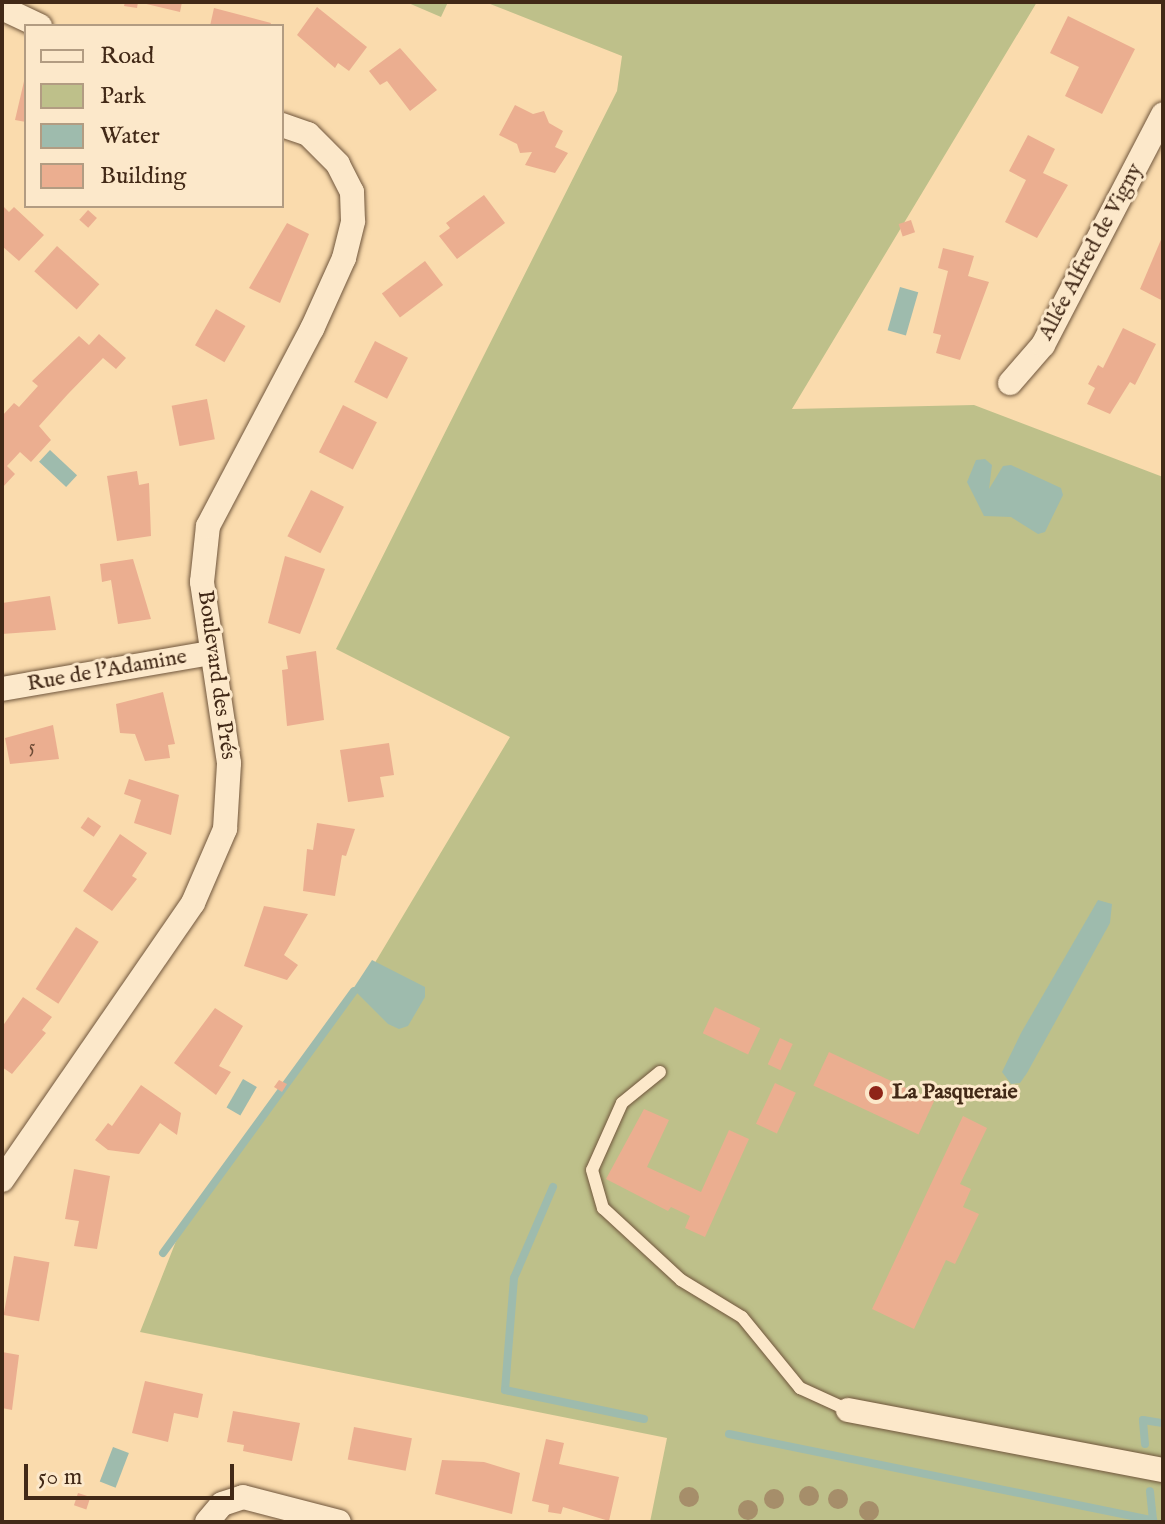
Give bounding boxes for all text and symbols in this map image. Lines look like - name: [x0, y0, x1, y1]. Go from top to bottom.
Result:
- legend: [24, 24, 284, 208]
- text: Road: [100, 41, 154, 72]
- text: Park: [100, 81, 146, 112]
- text: Water: [100, 121, 160, 152]
- street label: Allée Alfred de Vigny: [1033, 159, 1149, 345]
- text: Building: [100, 161, 186, 192]
- street label: Boulevard des Prés: [191, 589, 241, 761]
- street label: Rue de l'Adamine: [25, 644, 189, 698]
- house number: 5: [29, 737, 35, 759]
- place label: La Pasqueraie: [892, 1080, 1018, 1106]
- marker: La Pasqueraie: [867, 1084, 885, 1102]
- scale bar: [28, 1448, 238, 1498]
- text: 50 m: [38, 1462, 82, 1493]

